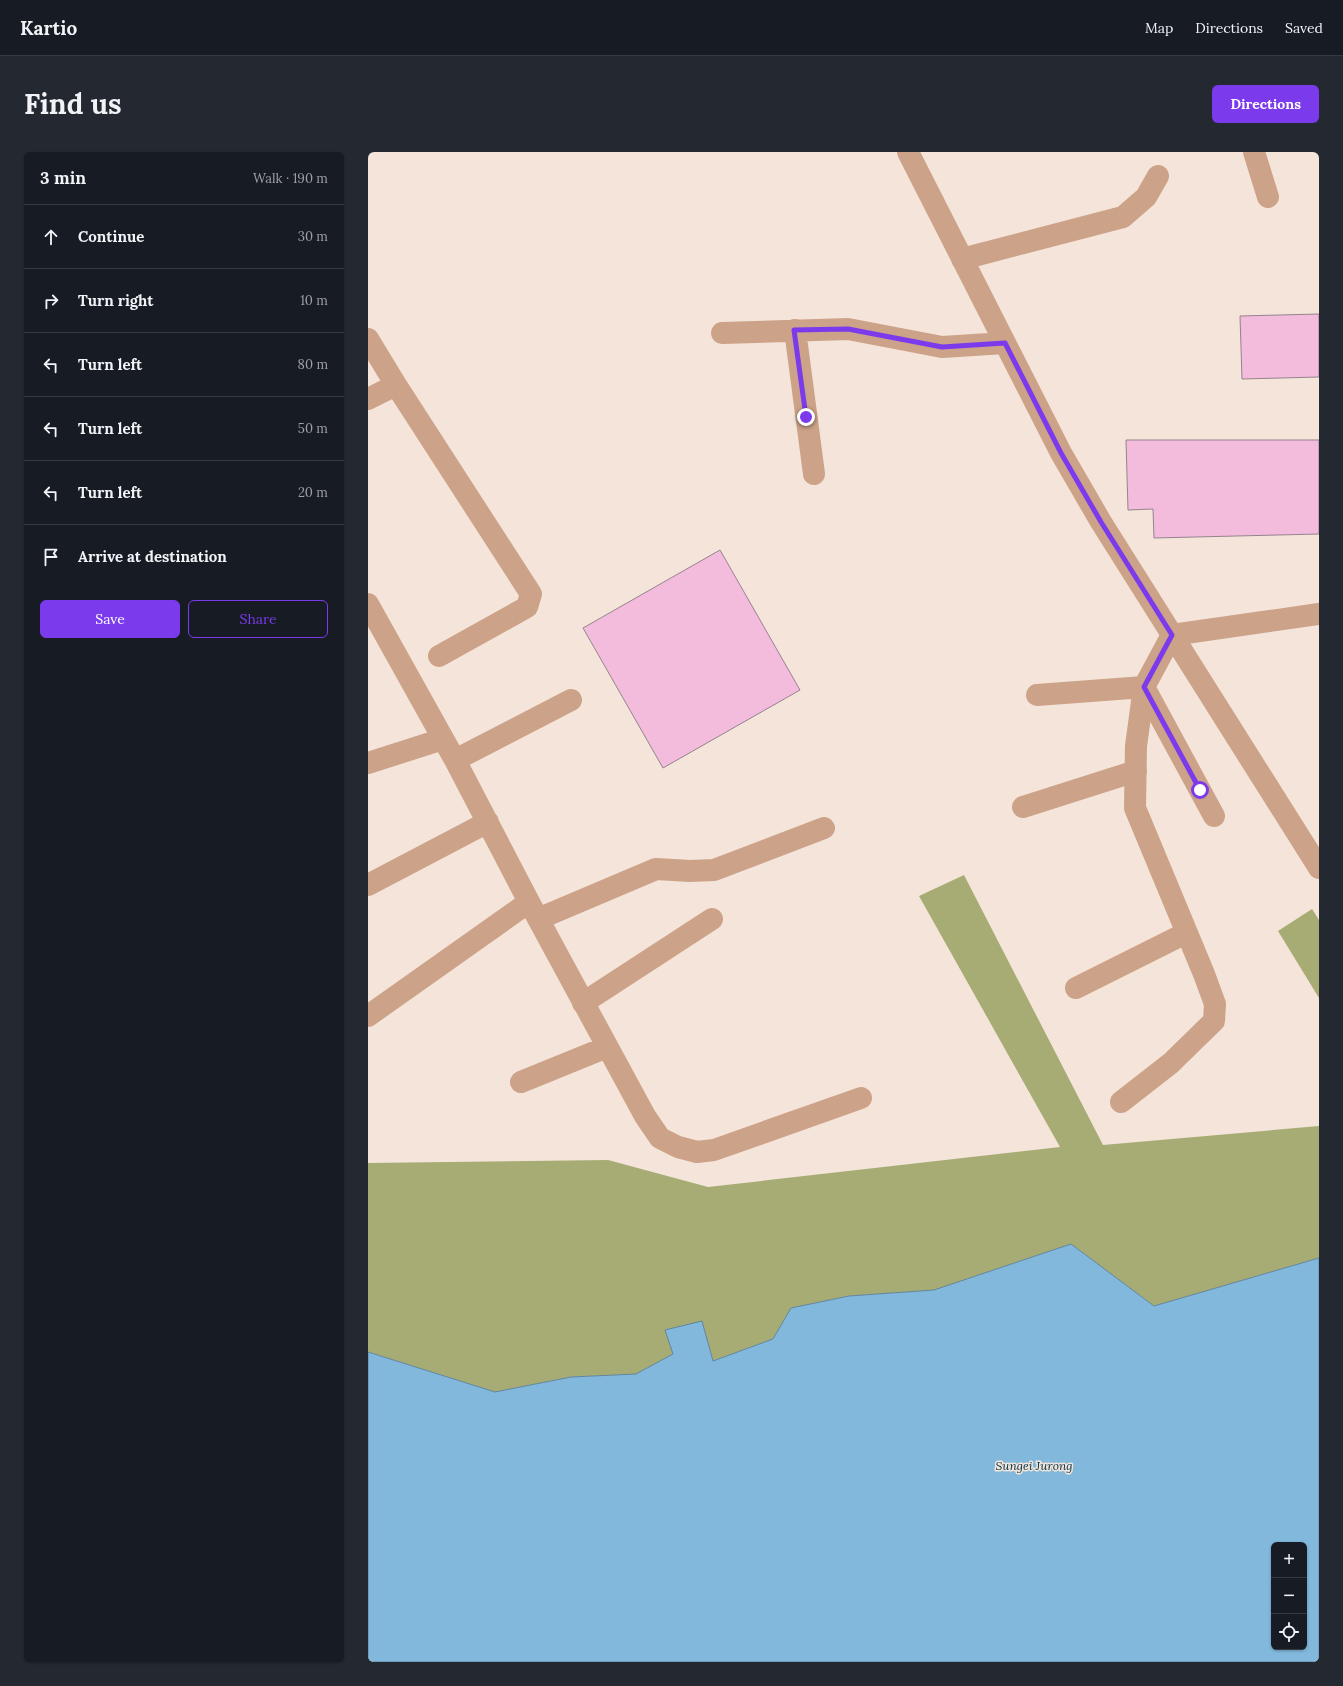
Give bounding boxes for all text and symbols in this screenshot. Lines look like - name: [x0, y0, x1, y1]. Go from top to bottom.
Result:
- text: Kartio: [20, 16, 77, 40]
- text: Map: [1145, 19, 1173, 37]
- text: Directions: [1195, 19, 1263, 37]
- text: Saved: [1285, 19, 1323, 37]
- button: Directions: [1212, 85, 1319, 123]
- text: Find us: [24, 86, 122, 122]
- text: 3 min: [40, 167, 86, 189]
- text: Walk · 190 m: [253, 170, 328, 187]
- icon: ahead: [40, 226, 62, 248]
- text: Continue: [78, 227, 144, 246]
- text: 30 m: [298, 228, 328, 245]
- icon: right: [40, 290, 62, 312]
- text: Turn right: [78, 291, 154, 310]
- text: 10 m: [300, 292, 328, 309]
- icon: left: [40, 354, 62, 376]
- text: Turn left: [78, 355, 142, 374]
- text: 80 m: [298, 356, 328, 373]
- route end: [797, 408, 815, 426]
- icon: left: [40, 418, 62, 440]
- text: Turn left: [78, 419, 142, 438]
- text: 50 m: [298, 420, 328, 437]
- icon: left: [40, 482, 62, 504]
- text: Turn left: [78, 483, 142, 502]
- text: 20 m: [298, 484, 328, 501]
- icon: arrive: [40, 546, 62, 568]
- text: Arrive at destination: [78, 547, 227, 566]
- button: Save: [40, 600, 180, 638]
- button: Share: [188, 600, 328, 638]
- route start: [1191, 781, 1209, 799]
- water label: Sungei Jurong: [996, 1458, 1072, 1473]
- map controls: [1271, 1542, 1307, 1650]
- button: +: [1271, 1542, 1307, 1578]
- button: −: [1271, 1578, 1307, 1614]
- button: locate: [1271, 1614, 1307, 1650]

